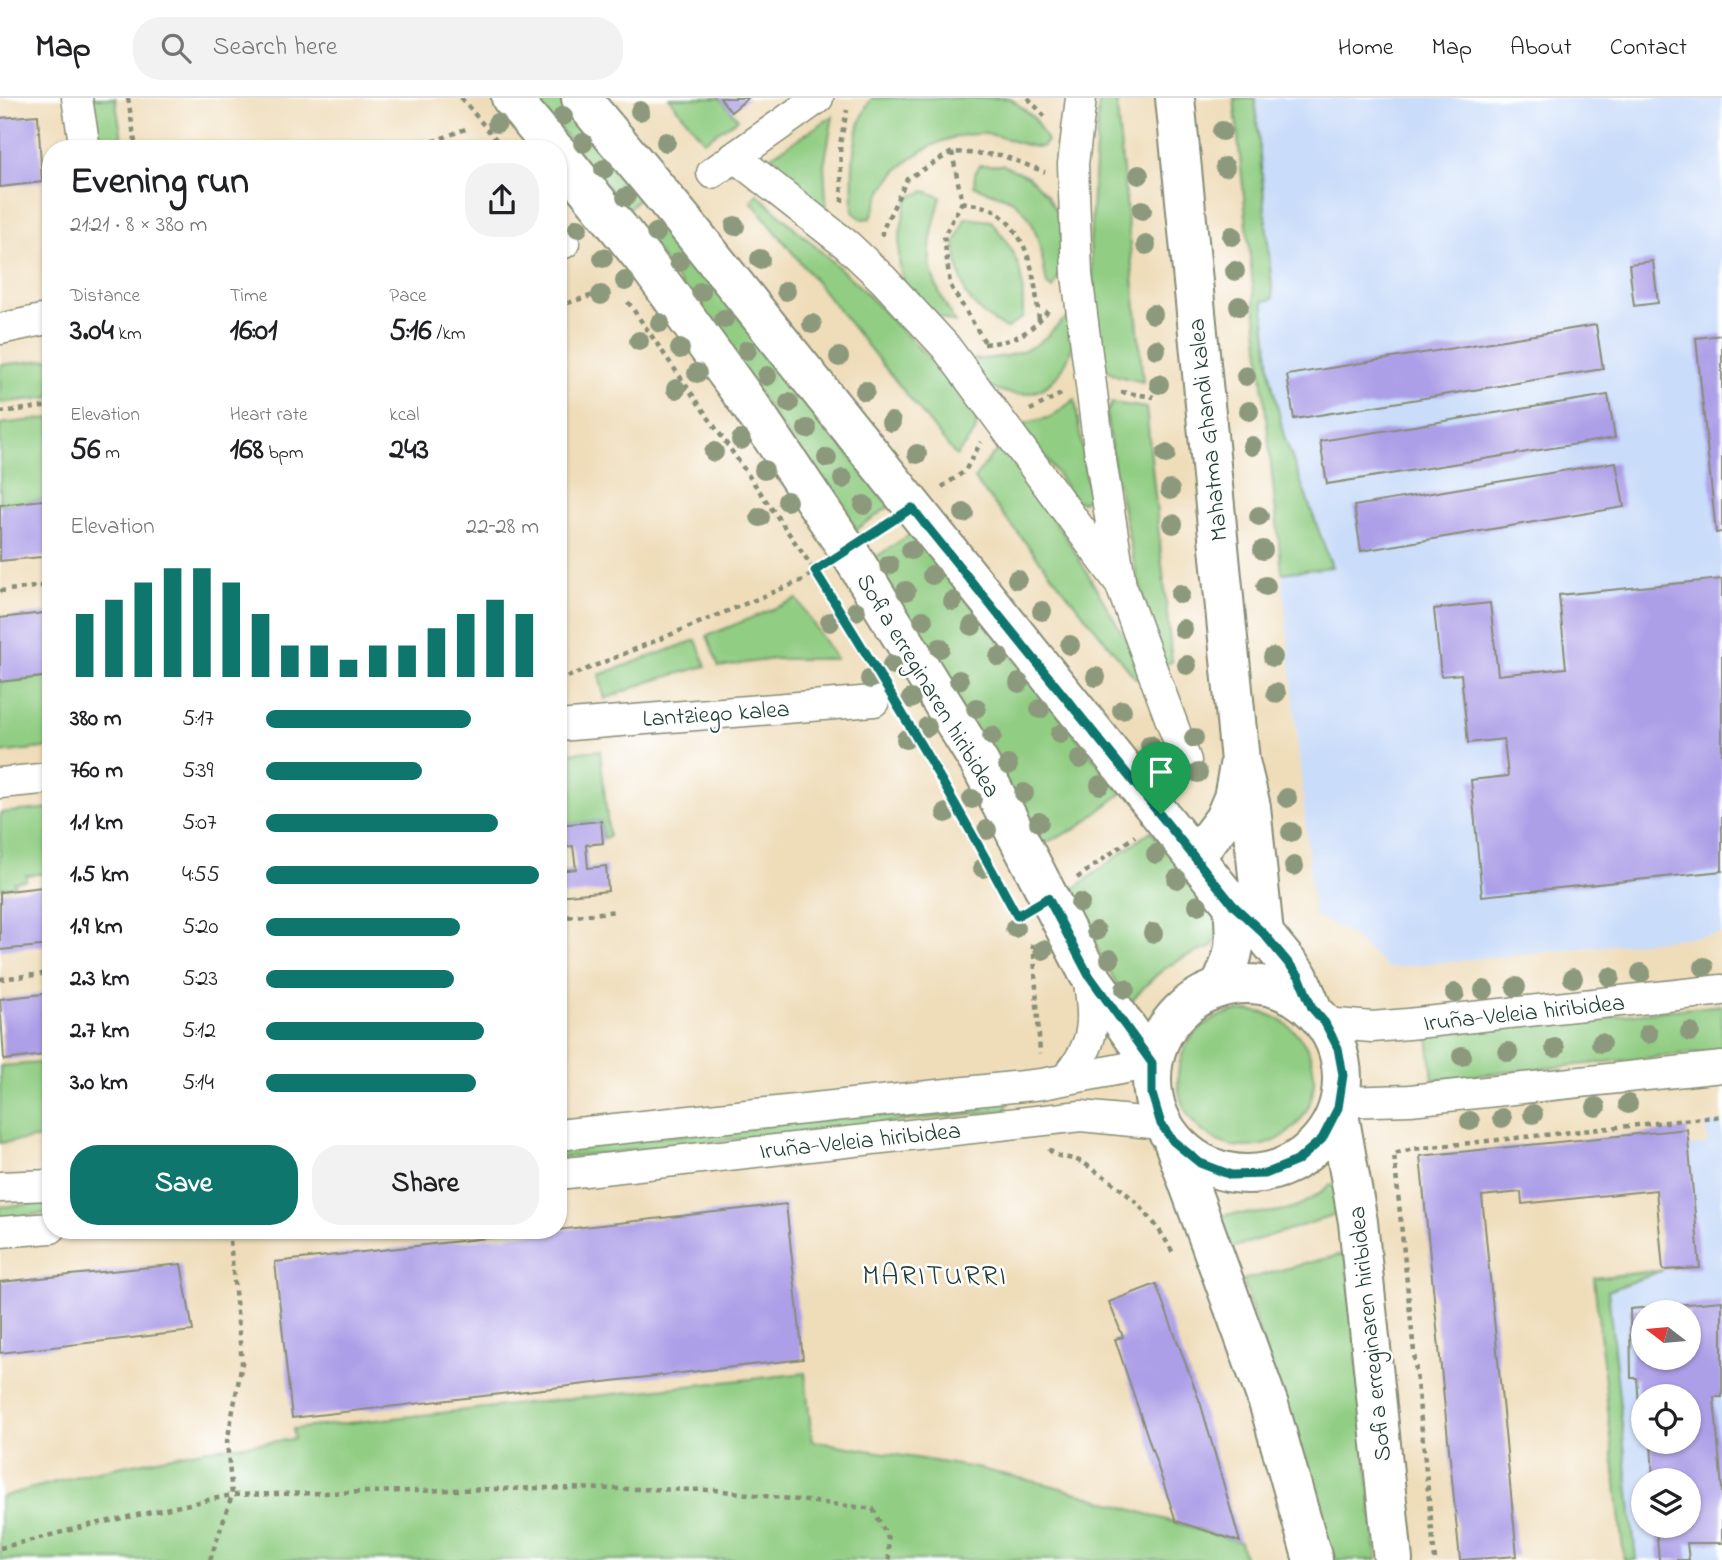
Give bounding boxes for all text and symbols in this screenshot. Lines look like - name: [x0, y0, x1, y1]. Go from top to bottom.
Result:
- search box: [133, 17, 623, 80]
- text: Map: [35, 24, 91, 72]
- icon: search: [157, 29, 195, 67]
- text: Search here: [213, 29, 337, 67]
- text: Home: [1338, 31, 1394, 66]
- text: Map: [1432, 31, 1472, 66]
- text: About: [1510, 31, 1572, 66]
- text: Contact: [1610, 31, 1687, 66]
- text: Evening run: [70, 155, 249, 211]
- button: share: [465, 163, 539, 237]
- text: 21:21 · 8 × 380 m: [70, 209, 207, 242]
- text: Distance: [70, 283, 140, 310]
- text: Time: [230, 283, 267, 310]
- text: Pace: [389, 283, 426, 310]
- text: 3.04: [70, 310, 114, 354]
- text: 16:01: [230, 310, 277, 354]
- text: 5:16: [389, 310, 432, 354]
- street label: Mahatma Ghandi kalea: [1180, 317, 1239, 543]
- text: km: [114, 321, 142, 348]
- text: /km: [432, 321, 466, 348]
- text: Elevation: [70, 402, 140, 429]
- text: Heart rate: [230, 402, 308, 429]
- text: kcal: [389, 402, 420, 429]
- text: 56: [70, 429, 100, 473]
- text: 168: [230, 429, 264, 473]
- text: 243: [389, 429, 429, 473]
- text: m: [100, 440, 120, 467]
- text: bpm: [264, 440, 304, 467]
- text: Elevation: [70, 511, 155, 544]
- text: 22–28 m: [466, 511, 539, 544]
- street label: Sofia erreginaren hiribidea: [846, 567, 1008, 805]
- street label: Lantziego kalea: [641, 693, 791, 738]
- text: 380 m: [70, 703, 122, 736]
- text: 5:17: [182, 703, 214, 736]
- pin: [1131, 742, 1191, 814]
- icon: arrive: [1142, 753, 1180, 791]
- text: 760 m: [70, 755, 123, 788]
- text: 5:39: [182, 755, 214, 788]
- text: 1.1 km: [70, 807, 123, 840]
- text: 5:07: [182, 807, 217, 840]
- text: 1.5 km: [70, 859, 129, 892]
- text: 4:55: [182, 859, 220, 892]
- text: 1.9 km: [70, 911, 123, 944]
- text: 5:20: [182, 911, 218, 944]
- text: 2.3 km: [70, 963, 129, 996]
- text: 5:23: [182, 963, 218, 996]
- street label: Iruña-Veleia hiribidea: [1422, 987, 1627, 1042]
- text: 2.7 km: [70, 1015, 129, 1048]
- text: 5:12: [182, 1015, 216, 1048]
- text: 3.0 km: [70, 1067, 128, 1100]
- text: 5:14: [182, 1067, 214, 1100]
- street label: Iruña-Veleia hiribidea: [758, 1115, 963, 1170]
- button: Save: [70, 1145, 298, 1225]
- button: Share: [312, 1145, 539, 1225]
- street label: Sofia erreginaren hiribidea: [1341, 1204, 1402, 1463]
- district label: MARITURRI: [862, 1257, 1008, 1298]
- north arrow: [1631, 1300, 1701, 1370]
- map controls: [1631, 1300, 1701, 1538]
- button: locate: [1631, 1384, 1701, 1454]
- button: layers: [1631, 1468, 1701, 1538]

